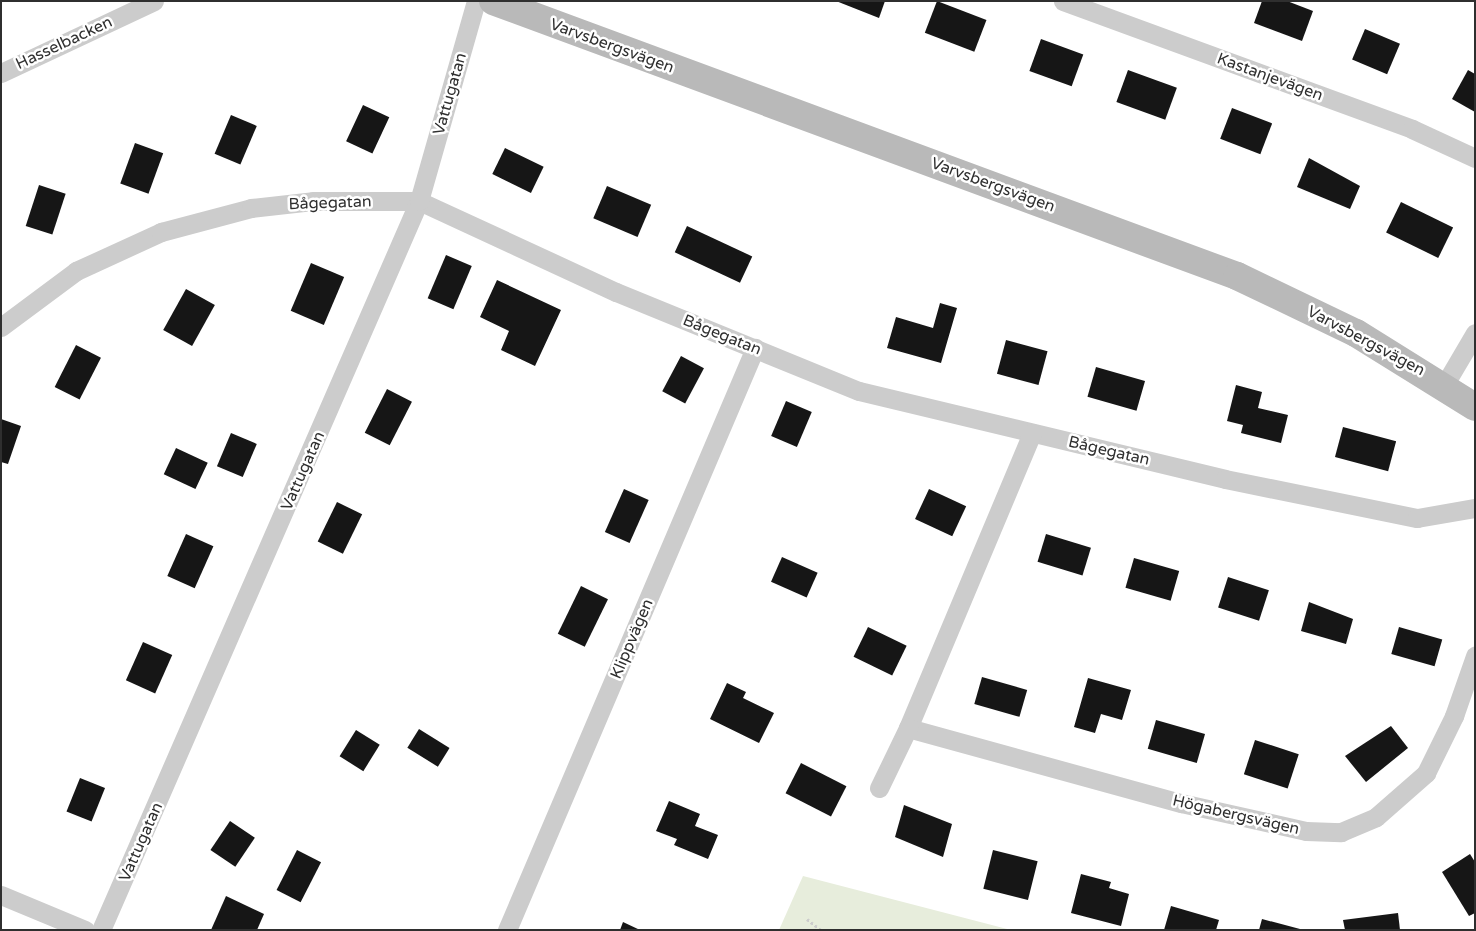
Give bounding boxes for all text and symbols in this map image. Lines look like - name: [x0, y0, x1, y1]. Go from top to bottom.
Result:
- street label: Hasselbacken: [13, 12, 115, 74]
- street label: Varvsbergsvägen: [547, 15, 677, 77]
- street label: Kastanjevägen: [1214, 49, 1326, 105]
- street label: Vattugatan: [429, 51, 471, 137]
- street label: Varvsbergsvägen: [928, 154, 1058, 216]
- street label: Bågegatan: [288, 192, 372, 214]
- street label: Varvsbergsvägen: [1304, 302, 1428, 380]
- street label: Bågegatan: [680, 311, 764, 359]
- street label: Vattugatan: [277, 428, 329, 514]
- street label: Bågegatan: [1066, 432, 1152, 470]
- street label: Klippvägen: [607, 596, 657, 682]
- street label: Högabergsvägen: [1171, 791, 1301, 839]
- street label: Vattugatan: [115, 799, 167, 885]

